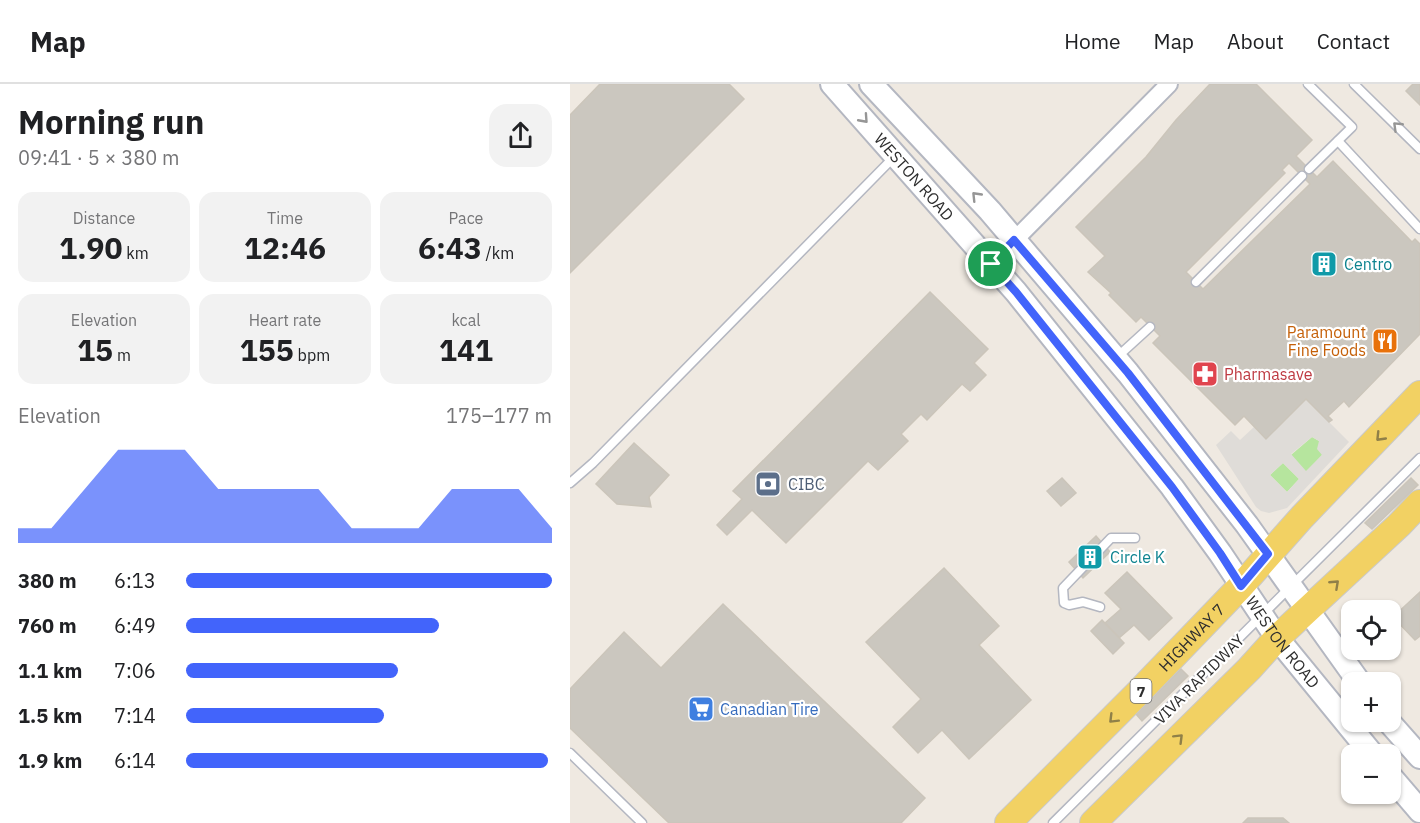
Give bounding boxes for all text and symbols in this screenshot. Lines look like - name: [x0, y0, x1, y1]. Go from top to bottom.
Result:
- text: Map: [30, 23, 86, 60]
- text: Home: [1064, 27, 1121, 55]
- text: Map: [1154, 27, 1194, 55]
- text: About: [1227, 27, 1284, 55]
- text: Contact: [1317, 27, 1390, 55]
- text: Morning run: [18, 100, 204, 143]
- button: share: [489, 104, 552, 167]
- one-way arrow: [857, 113, 868, 123]
- one-way arrow: [1393, 123, 1404, 134]
- street label: WESTON ROAD: [870, 129, 958, 225]
- text: 09:41 · 5 × 380 m: [18, 144, 179, 171]
- one-way arrow: [972, 192, 983, 203]
- text: Distance: [73, 208, 135, 228]
- text: Time: [267, 208, 303, 228]
- text: Pace: [449, 208, 483, 228]
- text: 1.90: [59, 228, 123, 267]
- text: 12:46: [244, 228, 326, 267]
- text: 6:43: [418, 228, 482, 267]
- pin: [965, 238, 1016, 289]
- text: km: [123, 243, 149, 263]
- text: /km: [482, 243, 514, 263]
- icon: arrive: [974, 247, 1007, 280]
- building icon: Centro: [1309, 249, 1339, 279]
- place label: Centro: [1344, 254, 1392, 274]
- text: Elevation: [71, 310, 137, 330]
- text: Heart rate: [249, 310, 321, 330]
- text: kcal: [451, 310, 481, 330]
- place label: Paramount Fine Foods: [1287, 322, 1366, 360]
- restaurant icon: Paramount Fine Foods: [1370, 326, 1400, 356]
- text: 15: [77, 330, 113, 369]
- text: 155: [240, 330, 294, 369]
- text: 141: [439, 330, 493, 369]
- text: m: [113, 345, 131, 365]
- text: bpm: [294, 345, 330, 365]
- pharmacy icon: Pharmasave: [1190, 359, 1220, 389]
- place label: Pharmasave: [1224, 364, 1313, 384]
- text: Elevation: [18, 402, 101, 429]
- text: 175–177 m: [446, 402, 552, 429]
- one-way arrow: [1377, 429, 1388, 440]
- bank icon: CIBC: [753, 469, 783, 499]
- place label: CIBC: [788, 474, 825, 494]
- building icon: Circle K: [1075, 542, 1105, 572]
- place label: Circle K: [1110, 547, 1165, 567]
- text: 380 m: [18, 567, 77, 594]
- text: 6:13: [114, 567, 156, 594]
- one-way arrow: [1328, 580, 1339, 591]
- street label: WESTON ROAD: [1242, 592, 1324, 692]
- street label: HIGHWAY 7: [1154, 599, 1229, 676]
- map controls: [1341, 600, 1401, 804]
- button: locate: [1341, 600, 1401, 660]
- text: 760 m: [18, 612, 77, 639]
- text: 6:49: [114, 612, 156, 639]
- street label: VIVA RAPIDWAY: [1150, 629, 1249, 728]
- text: 1.1 km: [18, 657, 82, 684]
- text: 7:06: [114, 657, 156, 684]
- button: +: [1341, 672, 1401, 732]
- road number: 7: [1130, 679, 1152, 703]
- supermarket icon: Canadian Tire: [686, 694, 716, 724]
- place label: Canadian Tire: [720, 699, 819, 719]
- text: 1.5 km: [18, 702, 82, 729]
- text: 7:14: [114, 702, 156, 729]
- one-way arrow: [1109, 711, 1120, 722]
- one-way arrow: [1172, 734, 1183, 745]
- button: −: [1341, 744, 1401, 804]
- text: 1.9 km: [18, 747, 82, 774]
- text: 6:14: [114, 747, 156, 774]

